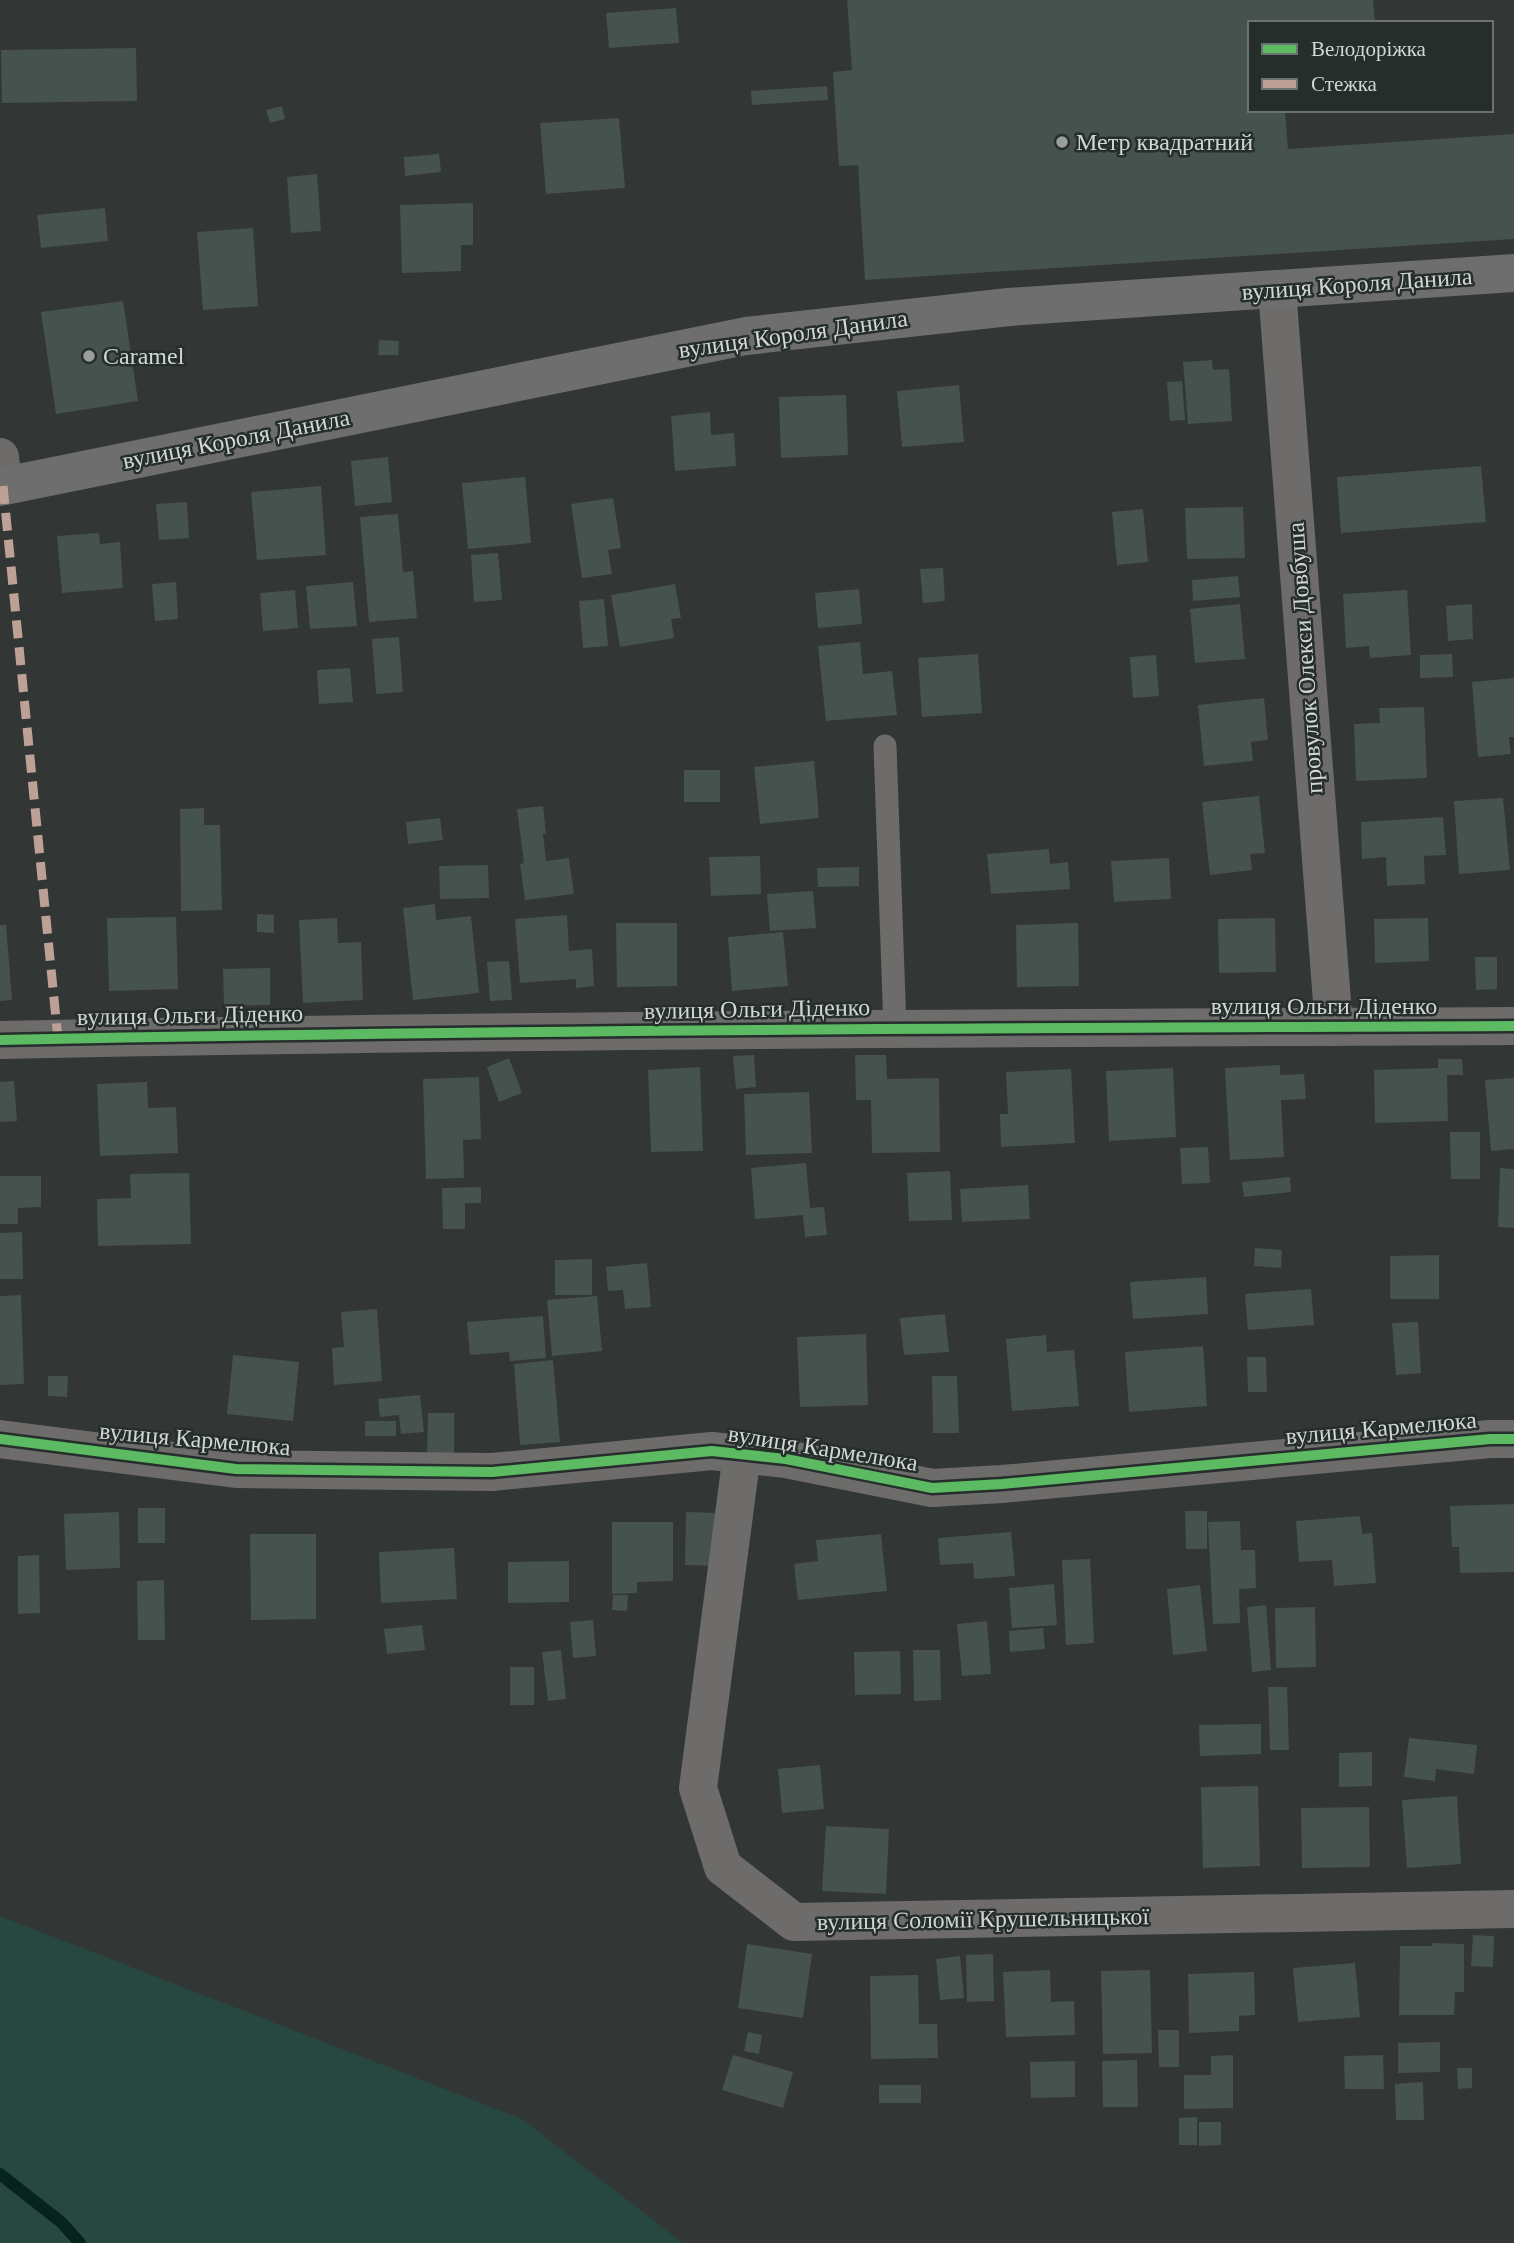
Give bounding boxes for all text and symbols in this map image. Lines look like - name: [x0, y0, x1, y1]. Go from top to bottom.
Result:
- legend: [1248, 21, 1493, 112]
- text: Велодоріжка: [1311, 37, 1427, 61]
- text: Стежка: [1311, 72, 1378, 96]
- place label: Метр квадратний: [1076, 129, 1253, 155]
- marker: Метр квадратний: [1054, 134, 1070, 150]
- street label: вулиця Короля Данила: [1241, 263, 1473, 305]
- street label: вулиця Короля Данила: [677, 305, 910, 363]
- place label: Caramel: [103, 343, 185, 369]
- marker: Caramel: [81, 348, 97, 364]
- street label: вулиця Короля Данила: [120, 404, 352, 474]
- street label: провулок Олекси Довбуша: [1283, 521, 1327, 795]
- street label: вулиця Ольги Діденко: [1211, 993, 1437, 1019]
- street label: вулиця Ольги Діденко: [644, 994, 870, 1024]
- street label: вулиця Ольги Діденко: [77, 1000, 303, 1030]
- street label: вулиця Кармелюка: [1284, 1407, 1478, 1449]
- street label: вулиця Кармелюка: [98, 1418, 292, 1460]
- street label: вулиця Кармелюка: [726, 1420, 920, 1476]
- street label: вулиця Соломії Крушельницької: [817, 1903, 1150, 1935]

